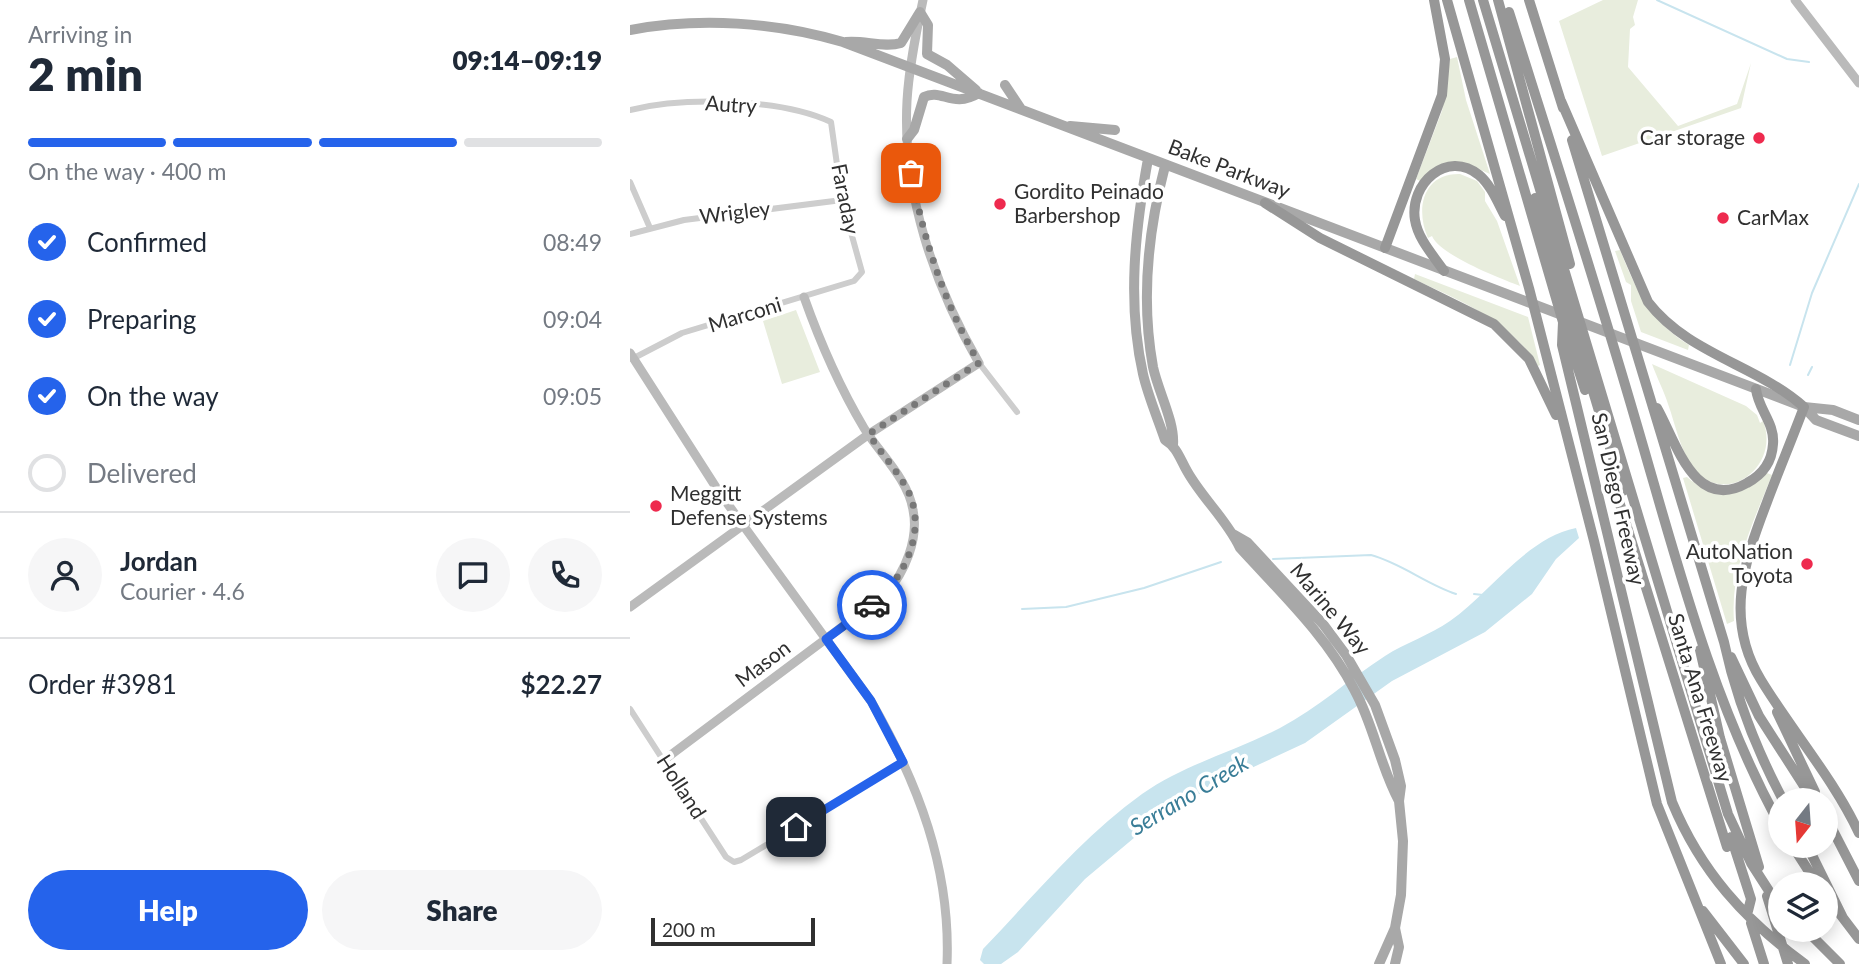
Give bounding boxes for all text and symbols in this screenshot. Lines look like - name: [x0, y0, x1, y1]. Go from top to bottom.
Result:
- text: Arriving in: [28, 20, 132, 48]
- text: 09:14–09:19: [452, 44, 602, 76]
- text: 2 min: [28, 46, 143, 101]
- street label: Autry: [704, 89, 758, 118]
- place label: Car storage: [1640, 124, 1745, 149]
- marker: Car storage: [1751, 130, 1767, 146]
- street label: Bake Parkway: [1165, 133, 1294, 202]
- pin: [881, 143, 941, 203]
- icon: bag: [892, 154, 930, 192]
- text: On the way · 400 m: [28, 157, 227, 185]
- street label: Faraday: [827, 161, 866, 236]
- place label: Gordito Peinado Barbershop: [1014, 178, 1164, 227]
- street label: Wrigley: [698, 195, 772, 228]
- marker: Gordito Peinado Barbershop: [992, 196, 1008, 212]
- place label: CarMax: [1737, 204, 1810, 229]
- marker: CarMax: [1715, 210, 1731, 226]
- icon: check: [28, 223, 66, 261]
- text: Confirmed: [87, 226, 207, 258]
- text: 08:49: [543, 228, 602, 256]
- street label: Marconi: [705, 291, 784, 337]
- icon: check: [28, 300, 66, 338]
- text: Preparing: [87, 303, 196, 335]
- text: 09:04: [543, 305, 602, 333]
- icon: check: [28, 377, 66, 415]
- text: On the way: [87, 380, 219, 412]
- text: 09:05: [543, 382, 602, 410]
- street label: San Diego Freeway: [1587, 410, 1652, 588]
- text: Delivered: [87, 457, 197, 489]
- place label: Meggitt Defense Systems: [670, 480, 828, 529]
- marker: Meggitt Defense Systems: [648, 498, 664, 514]
- button: person: [28, 538, 102, 612]
- button: chat: [436, 538, 510, 612]
- button: phone: [528, 538, 602, 612]
- place label: AutoNation Toyota: [1686, 538, 1793, 587]
- text: Jordan: [120, 545, 198, 577]
- marker: AutoNation Toyota: [1799, 556, 1815, 572]
- street label: Marine Way: [1286, 557, 1377, 659]
- courier: [837, 570, 907, 640]
- text: Courier · 4.6: [120, 577, 245, 605]
- icon: car: [853, 586, 891, 624]
- street label: Santa Ana Freeway: [1664, 610, 1739, 785]
- street label: Mason: [730, 634, 795, 692]
- text: Order #3981: [28, 668, 177, 700]
- text: $22.27: [520, 668, 602, 700]
- water label: Serrano Creek: [1124, 747, 1254, 841]
- street label: Holland: [652, 749, 712, 823]
- north arrow: [1768, 788, 1838, 858]
- map controls: [1768, 788, 1838, 942]
- pin: [766, 797, 826, 857]
- icon: home: [777, 808, 815, 846]
- button: Help: [28, 870, 308, 950]
- button: Share: [322, 870, 602, 950]
- button: layers: [1768, 872, 1838, 942]
- scale bar: [651, 915, 816, 947]
- text: 200 m: [662, 918, 716, 941]

